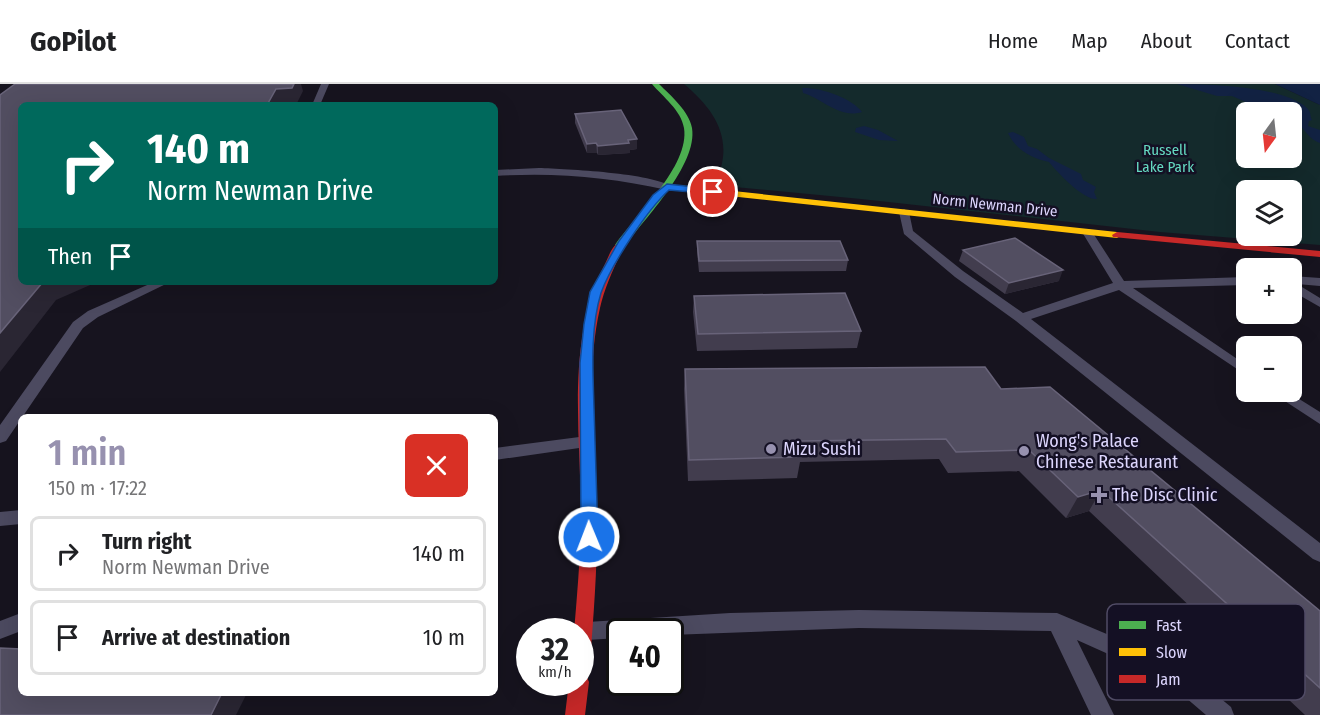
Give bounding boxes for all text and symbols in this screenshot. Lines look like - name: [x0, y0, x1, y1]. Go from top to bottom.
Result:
- text: GoPilot: [30, 25, 116, 58]
- text: Home: [988, 28, 1038, 54]
- text: Map: [1071, 28, 1108, 54]
- text: About: [1141, 28, 1192, 54]
- text: Contact: [1225, 28, 1290, 54]
- north arrow: [1236, 102, 1302, 168]
- map controls: [1236, 102, 1302, 402]
- text: 140 m: [147, 124, 250, 174]
- icon: right: [48, 126, 126, 204]
- park label: Russell Lake Park: [1136, 141, 1194, 176]
- pin: [687, 166, 738, 217]
- text: Norm Newman Drive: [147, 175, 373, 207]
- icon: arrive: [696, 175, 729, 208]
- button: layers: [1236, 180, 1302, 246]
- street label: Norm Newman Drive: [932, 189, 1058, 221]
- icon: arrive: [104, 240, 137, 273]
- text: Then: [48, 243, 92, 270]
- button: +: [1236, 258, 1302, 324]
- button: −: [1236, 336, 1302, 402]
- place label: Wong's Palace Chinese Restaurant: [1036, 430, 1178, 473]
- text: 1 min: [48, 431, 126, 475]
- button: close: [405, 434, 468, 497]
- place label: Mizu Sushi: [783, 438, 861, 460]
- marker: Mizu Sushi: [764, 442, 778, 456]
- marker: Wong's Palace Chinese Restaurant: [1017, 444, 1031, 458]
- text: 150 m · 17:22: [48, 476, 147, 500]
- place label: The Disc Clinic: [1112, 484, 1218, 506]
- marker: The Disc Clinic: [1090, 486, 1108, 504]
- position arrow: [557, 505, 621, 569]
- text: Turn right: [102, 528, 191, 555]
- icon: right: [51, 537, 84, 570]
- text: 140 m: [412, 540, 465, 567]
- text: Norm Newman Drive: [102, 555, 270, 579]
- legend: [1107, 604, 1305, 700]
- text: Fast: [1156, 616, 1183, 635]
- speed limit sign: 40: [606, 618, 684, 696]
- icon: arrive: [51, 621, 84, 654]
- text: Arrive at destination: [102, 624, 290, 651]
- text: 10 m: [423, 624, 465, 651]
- text: 32: [541, 632, 569, 668]
- text: Slow: [1156, 643, 1187, 662]
- text: km/h: [538, 663, 572, 681]
- text: Jam: [1156, 670, 1181, 689]

